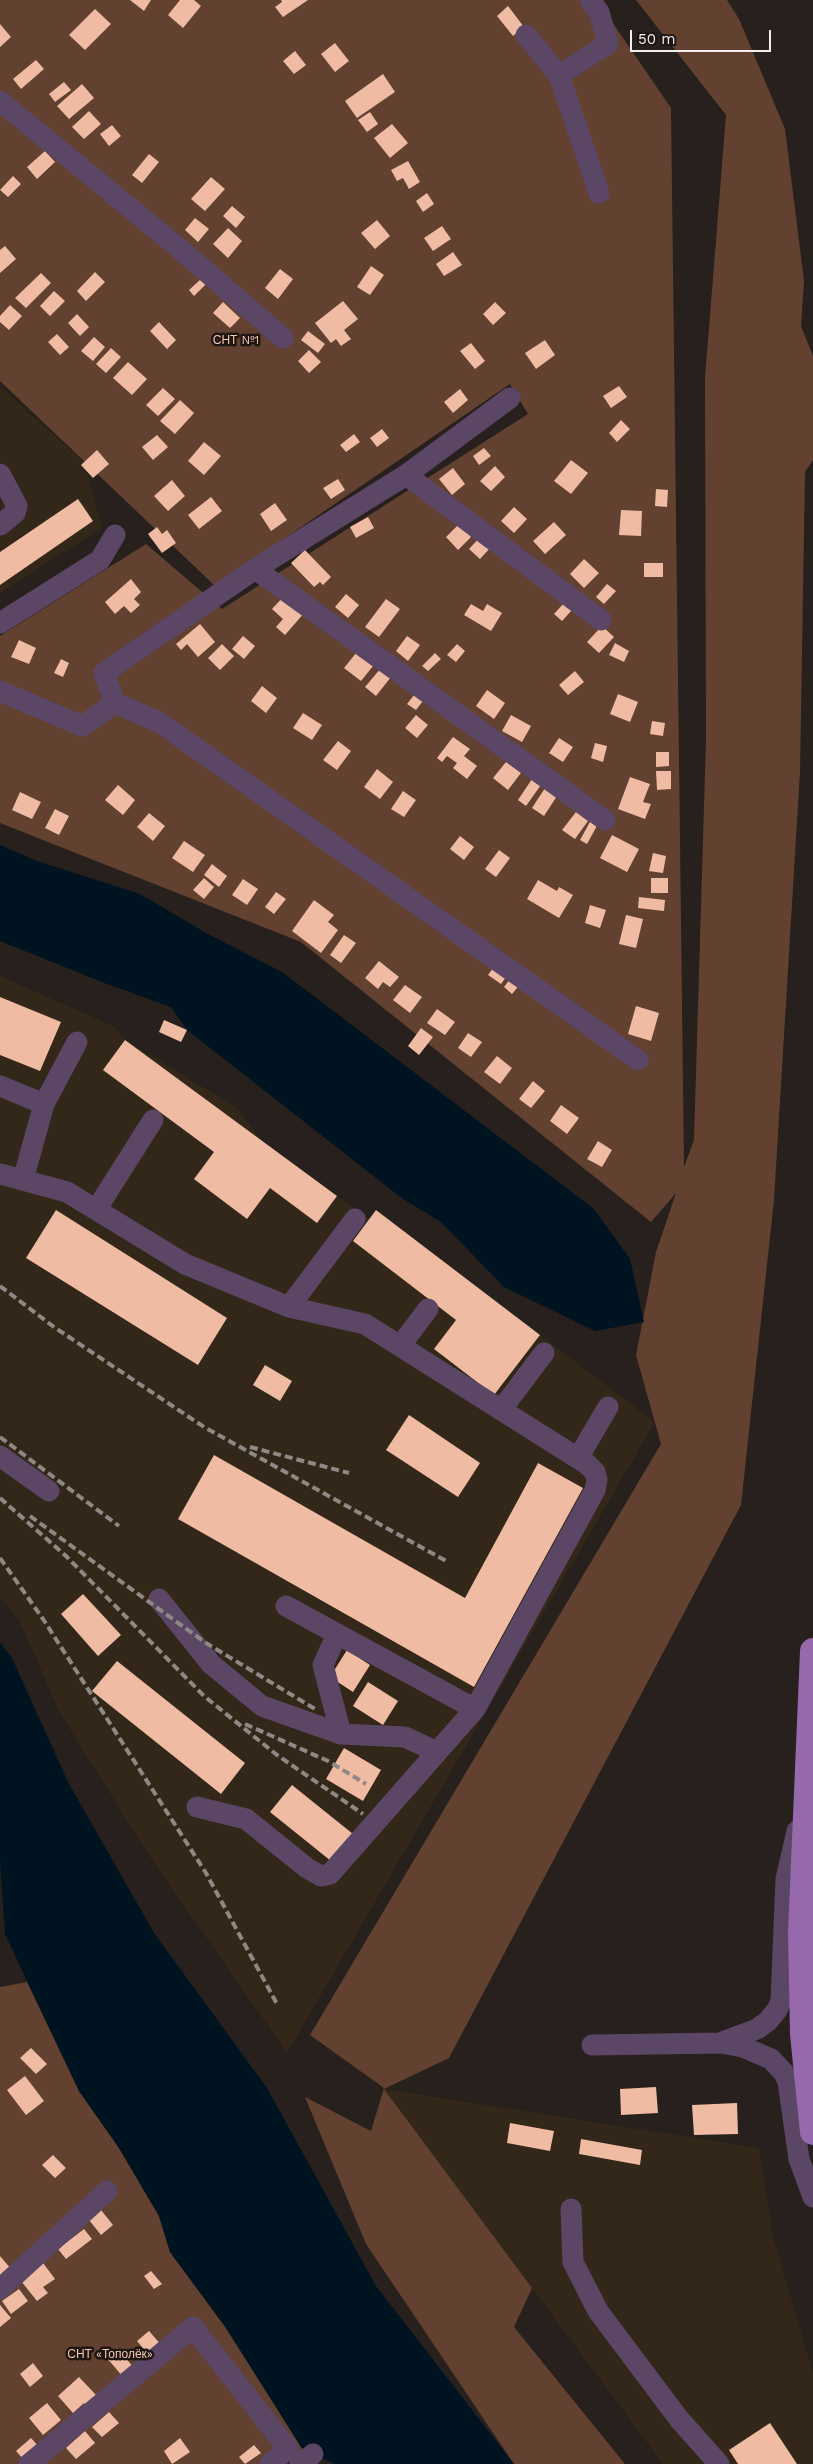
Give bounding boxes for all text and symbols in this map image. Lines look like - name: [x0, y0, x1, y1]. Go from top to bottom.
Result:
- scale bar: [633, 20, 774, 52]
- text: 50 m: [638, 30, 675, 48]
- park label: СНТ №1: [213, 333, 259, 347]
- park label: СНТ «Тополёк»: [67, 2347, 153, 2361]

